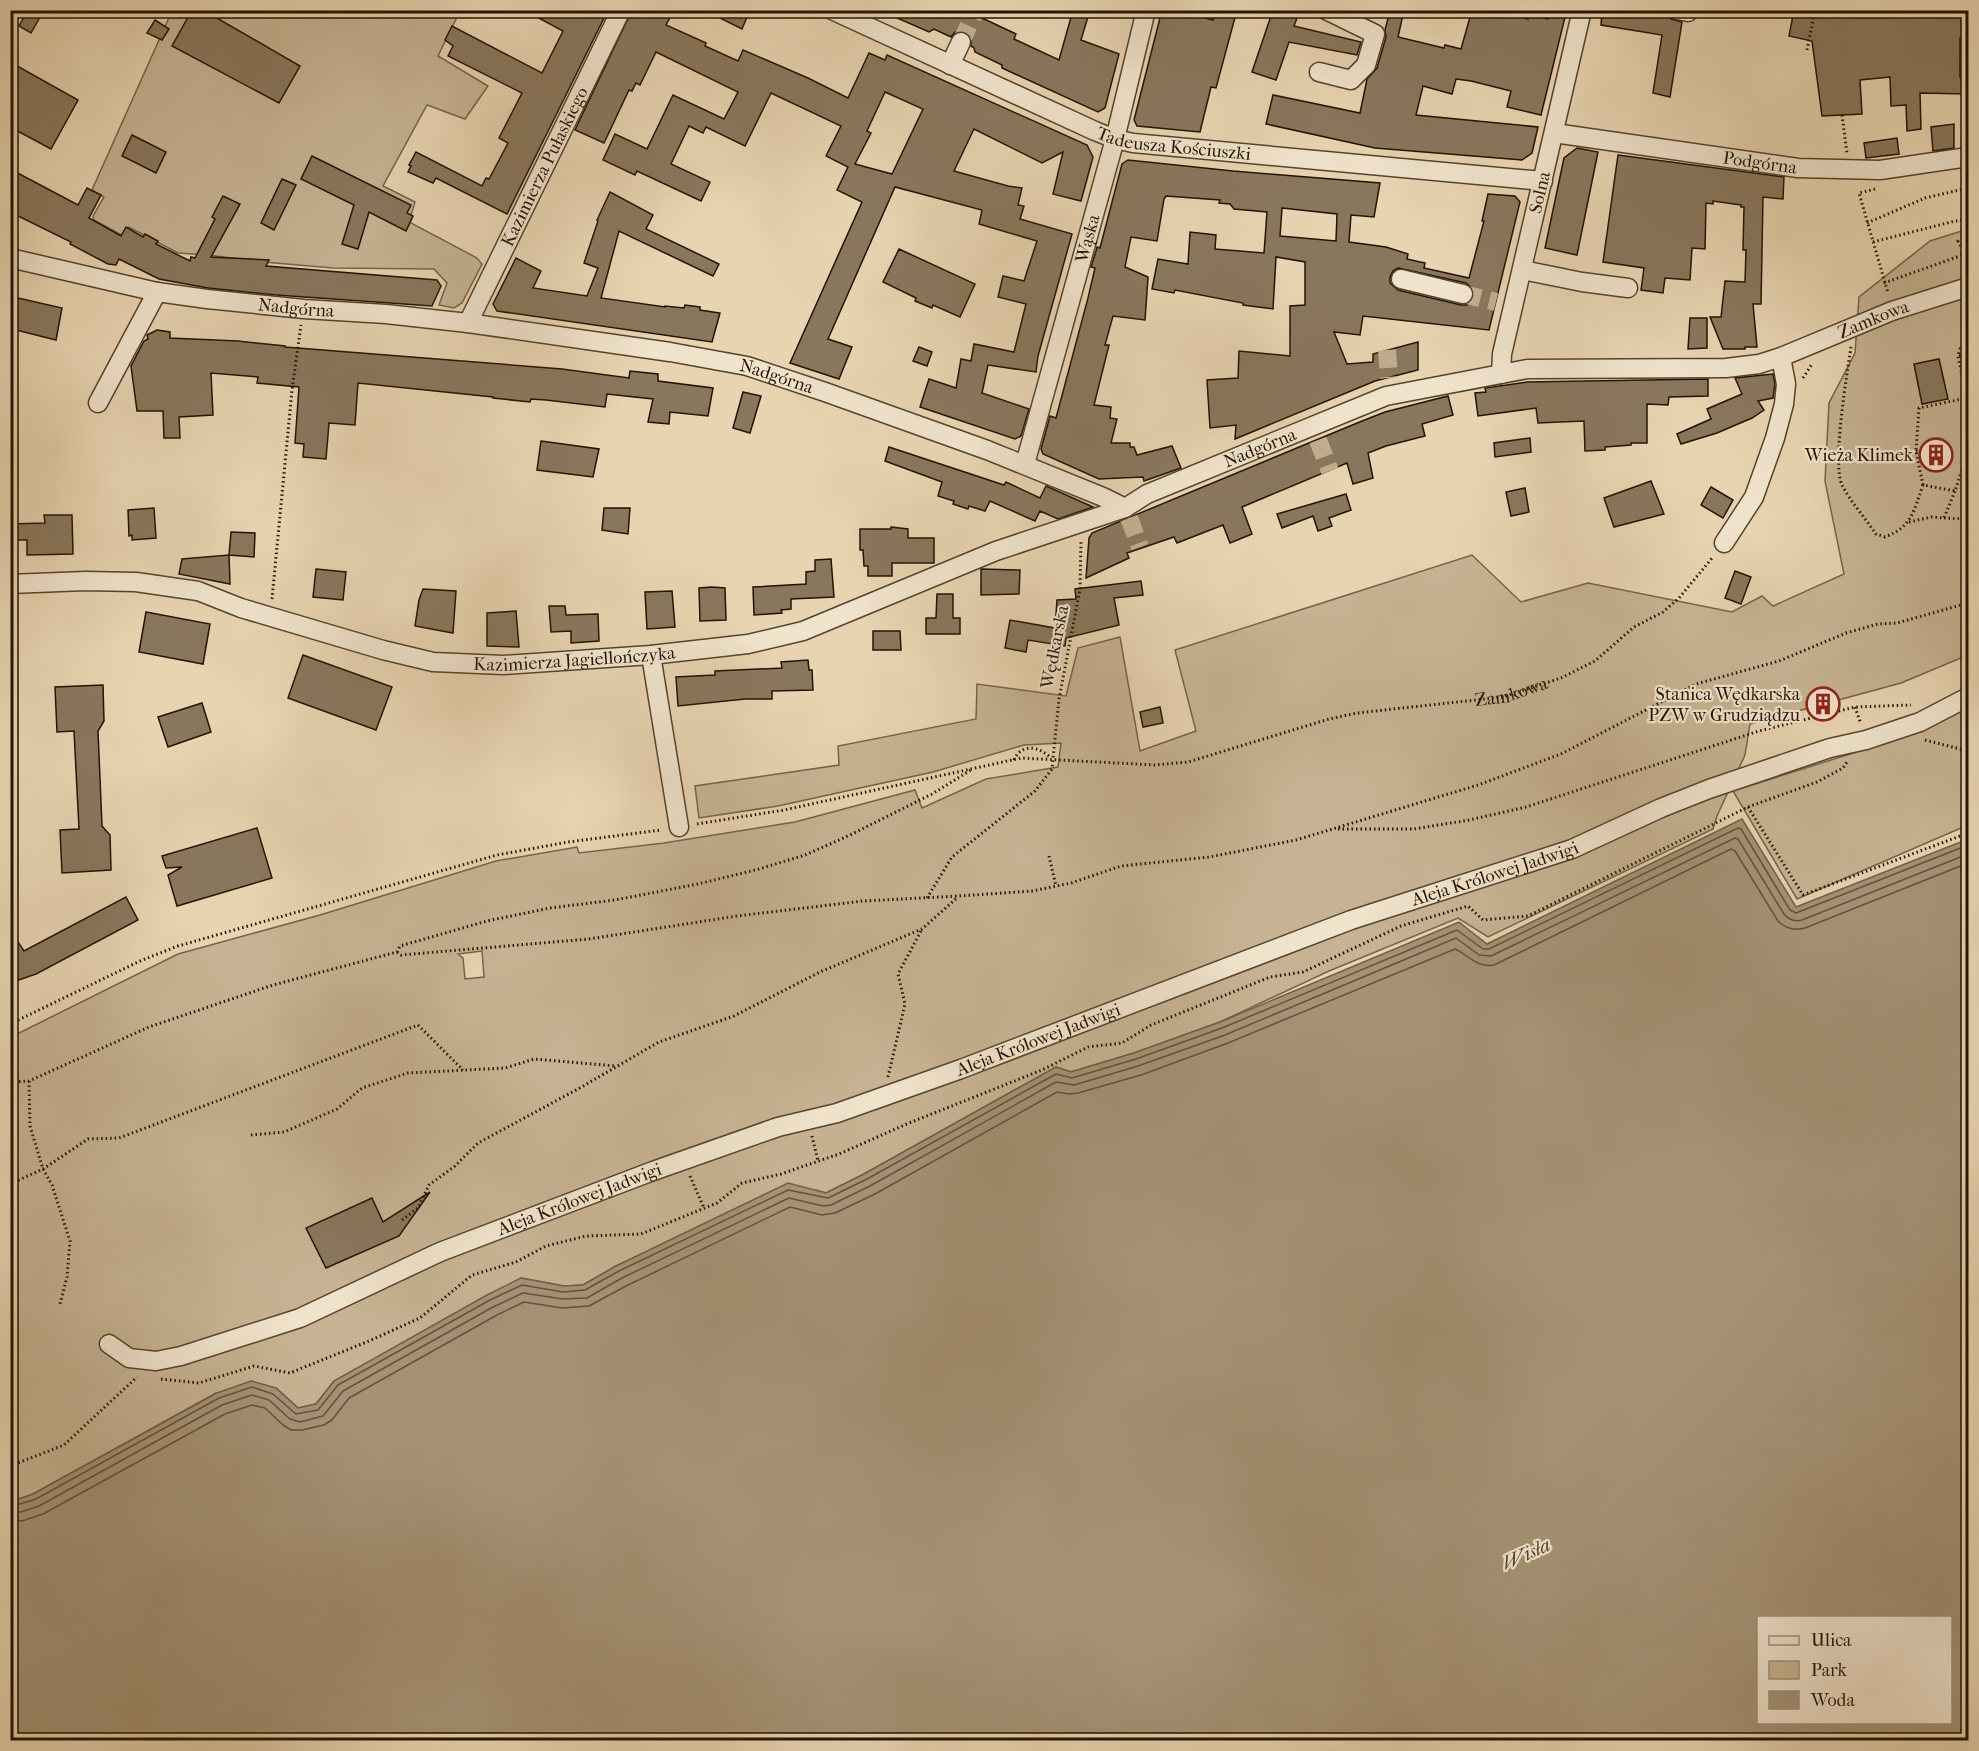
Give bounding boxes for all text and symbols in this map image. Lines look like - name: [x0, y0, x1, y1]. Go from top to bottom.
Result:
- street label: Kazimierza Pułaskiego: [497, 83, 592, 250]
- street label: Tadeusza Kościuszki: [1094, 122, 1253, 164]
- street label: Podgórna: [1722, 147, 1799, 178]
- street label: Solna: [1525, 169, 1555, 215]
- street label: Wąska: [1071, 211, 1104, 266]
- street label: Nadgórna: [257, 294, 336, 321]
- street label: Zamkowa: [1835, 296, 1912, 343]
- street label: Nadgórna: [738, 354, 817, 398]
- street label: Nadgórna: [1221, 423, 1300, 472]
- building icon: Wieża Klimek: [1918, 437, 1954, 473]
- place label: Wieża Klimek: [1804, 445, 1914, 466]
- street label: Wędkarska: [1036, 603, 1074, 691]
- street label: Kazimierza Jagiellończyka: [473, 642, 677, 675]
- street label: Zamkowa: [1474, 672, 1551, 711]
- place label: Stanica Wędkarska PZW w Grudziądzu: [1648, 684, 1801, 726]
- building icon: Stanica Wędkarska PZW w Grudziądzu: [1805, 686, 1841, 722]
- street label: Aleja Królowej Jadwigi: [1408, 837, 1582, 911]
- street label: Aleja Królowej Jadwigi: [952, 998, 1124, 1081]
- street label: Aleja Królowej Jadwigi: [493, 1158, 665, 1240]
- water label: Wisła: [1498, 1533, 1554, 1575]
- legend: [1757, 1616, 1952, 1724]
- text: Ulica: [1811, 1630, 1852, 1651]
- text: Park: [1811, 1660, 1848, 1681]
- text: Woda: [1810, 1690, 1855, 1711]

